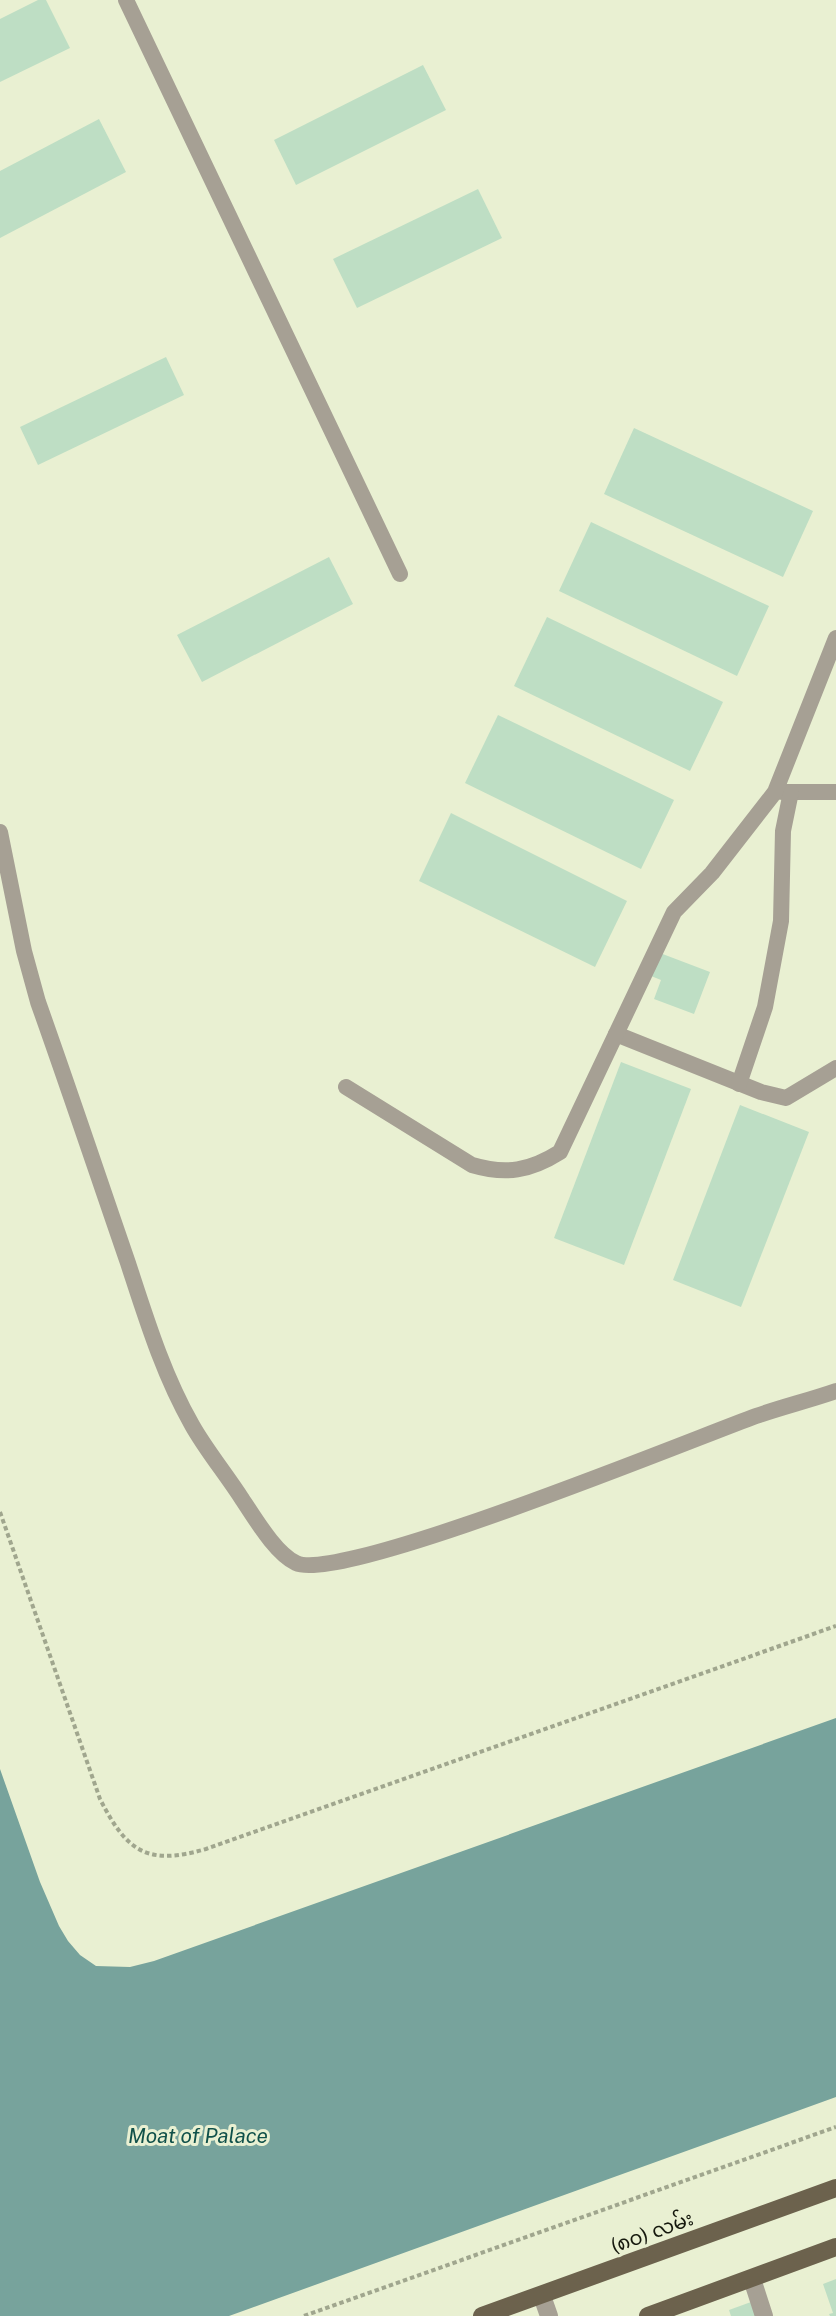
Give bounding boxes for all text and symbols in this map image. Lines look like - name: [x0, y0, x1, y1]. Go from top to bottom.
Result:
- water label: Moat of Palace: [128, 2123, 268, 2148]
- street label: (၈၀) လမ်း: [607, 2204, 697, 2258]

